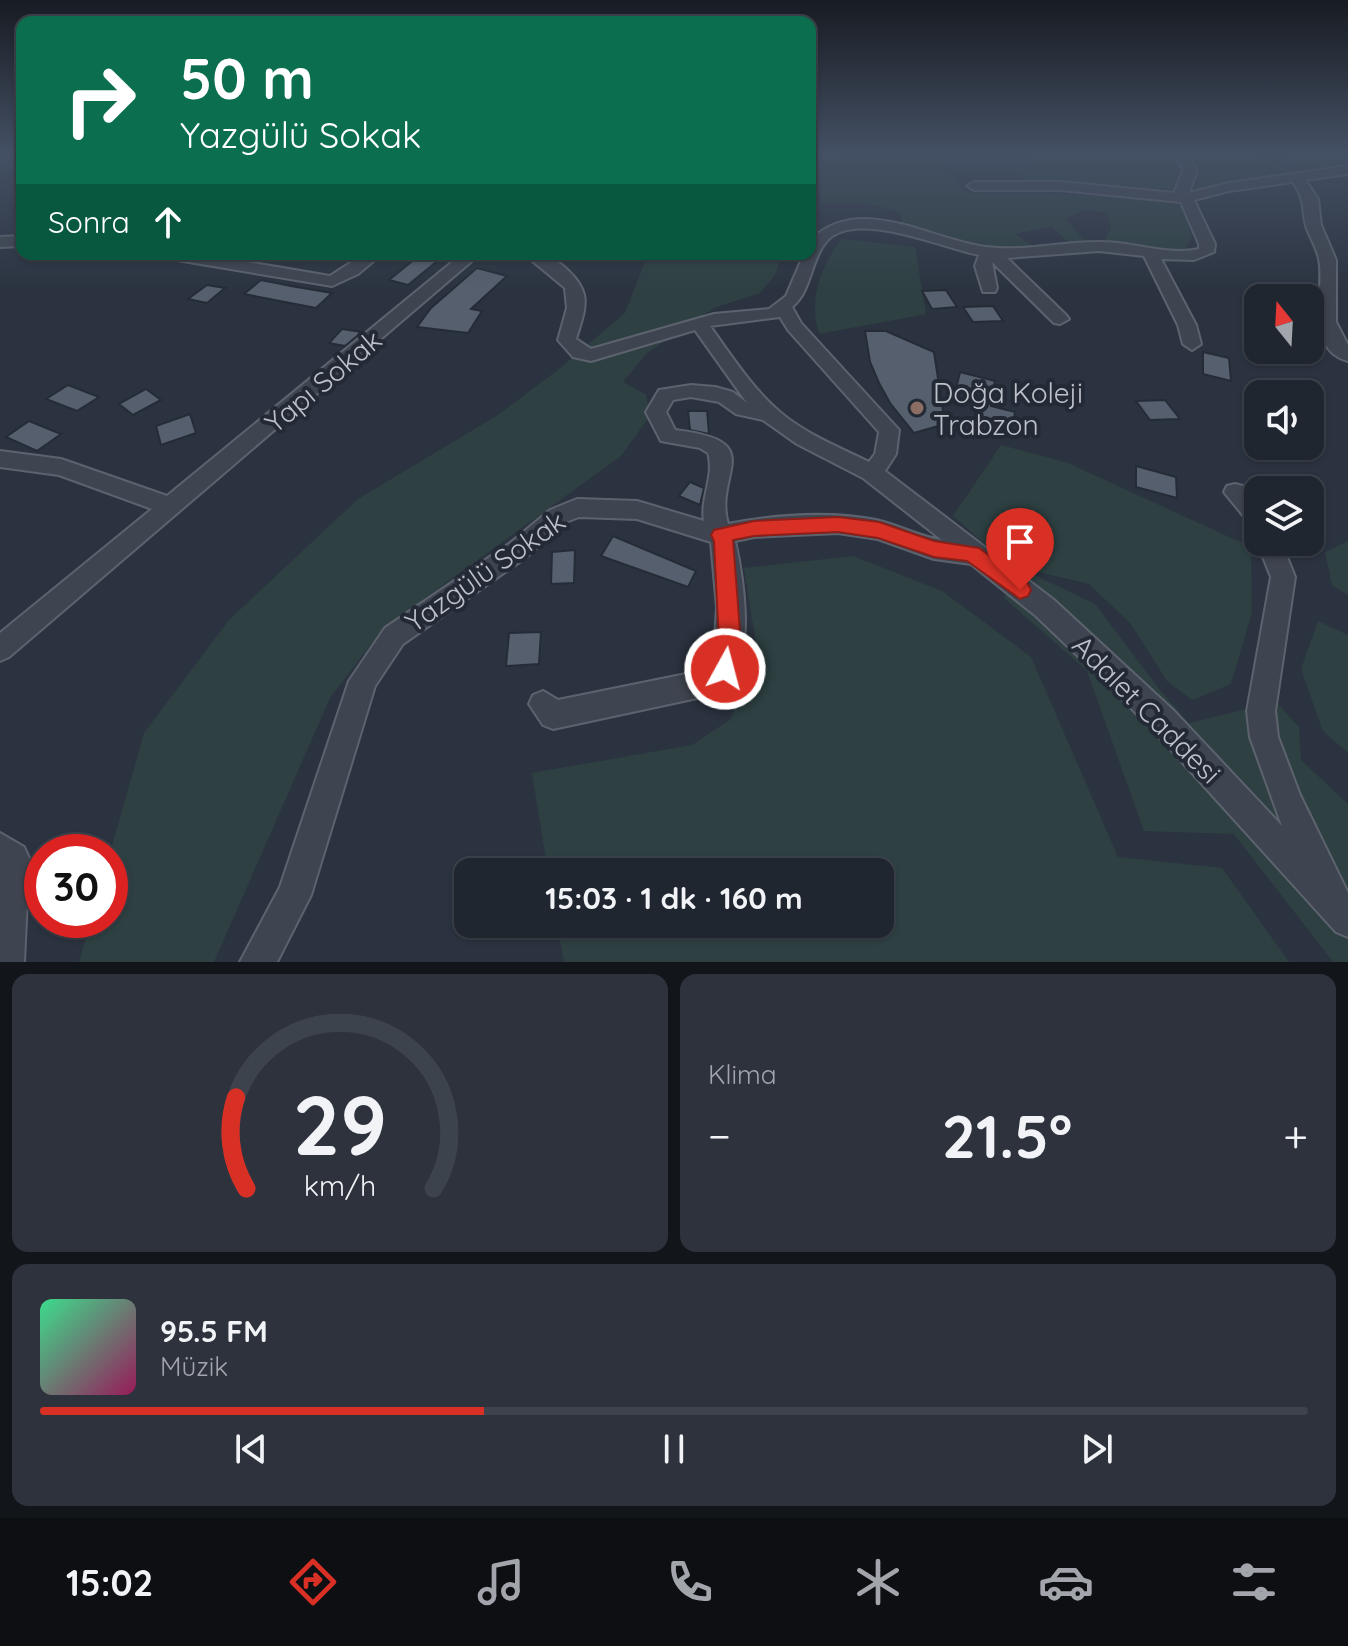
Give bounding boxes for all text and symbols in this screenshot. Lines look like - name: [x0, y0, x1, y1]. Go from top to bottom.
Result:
- text: 50 m: [180, 43, 314, 113]
- icon: right: [48, 48, 152, 152]
- text: Yazgülü Sokak: [180, 112, 421, 157]
- icon: ahead: [146, 200, 190, 244]
- text: Sonra: [48, 203, 130, 241]
- north arrow: [1244, 284, 1324, 364]
- map controls: [1244, 284, 1324, 556]
- street label: Yapı Sokak: [257, 322, 389, 440]
- place label: Doğa Koleji Trabzon: [933, 375, 1083, 442]
- button: sound: [1244, 380, 1324, 460]
- marker: Doğa Koleji Trabzon: [908, 399, 926, 417]
- button: layers: [1244, 476, 1324, 556]
- street label: Yazgülü Sokak: [398, 503, 572, 639]
- pin: [986, 508, 1054, 590]
- icon: arrive: [998, 520, 1042, 564]
- position arrow: [683, 627, 767, 711]
- street label: Adalet Caddesi: [1066, 628, 1228, 790]
- speed limit sign: 30: [24, 834, 128, 938]
- text: 15:03 · 1 dk · 160 m: [545, 879, 803, 917]
- text: Klima: [708, 1058, 777, 1091]
- text: 29: [293, 1072, 387, 1176]
- text: 21.5°: [942, 1098, 1072, 1173]
- text: −: [708, 1108, 731, 1163]
- text: +: [1283, 1108, 1308, 1163]
- text: km/h: [304, 1167, 376, 1203]
- text: 95.5 FM: [160, 1312, 268, 1350]
- text: Müzik: [160, 1350, 228, 1383]
- icon: previous: [229, 1427, 273, 1471]
- icon: pause: [652, 1427, 696, 1471]
- icon: next: [1075, 1427, 1119, 1471]
- icon: directions: [285, 1554, 341, 1610]
- icon: music: [473, 1554, 529, 1610]
- icon: phone: [662, 1554, 718, 1610]
- icon: climate: [850, 1554, 906, 1610]
- icon: car: [1038, 1554, 1094, 1610]
- icon: filters: [1226, 1554, 1282, 1610]
- text: 15:02: [66, 1560, 153, 1605]

